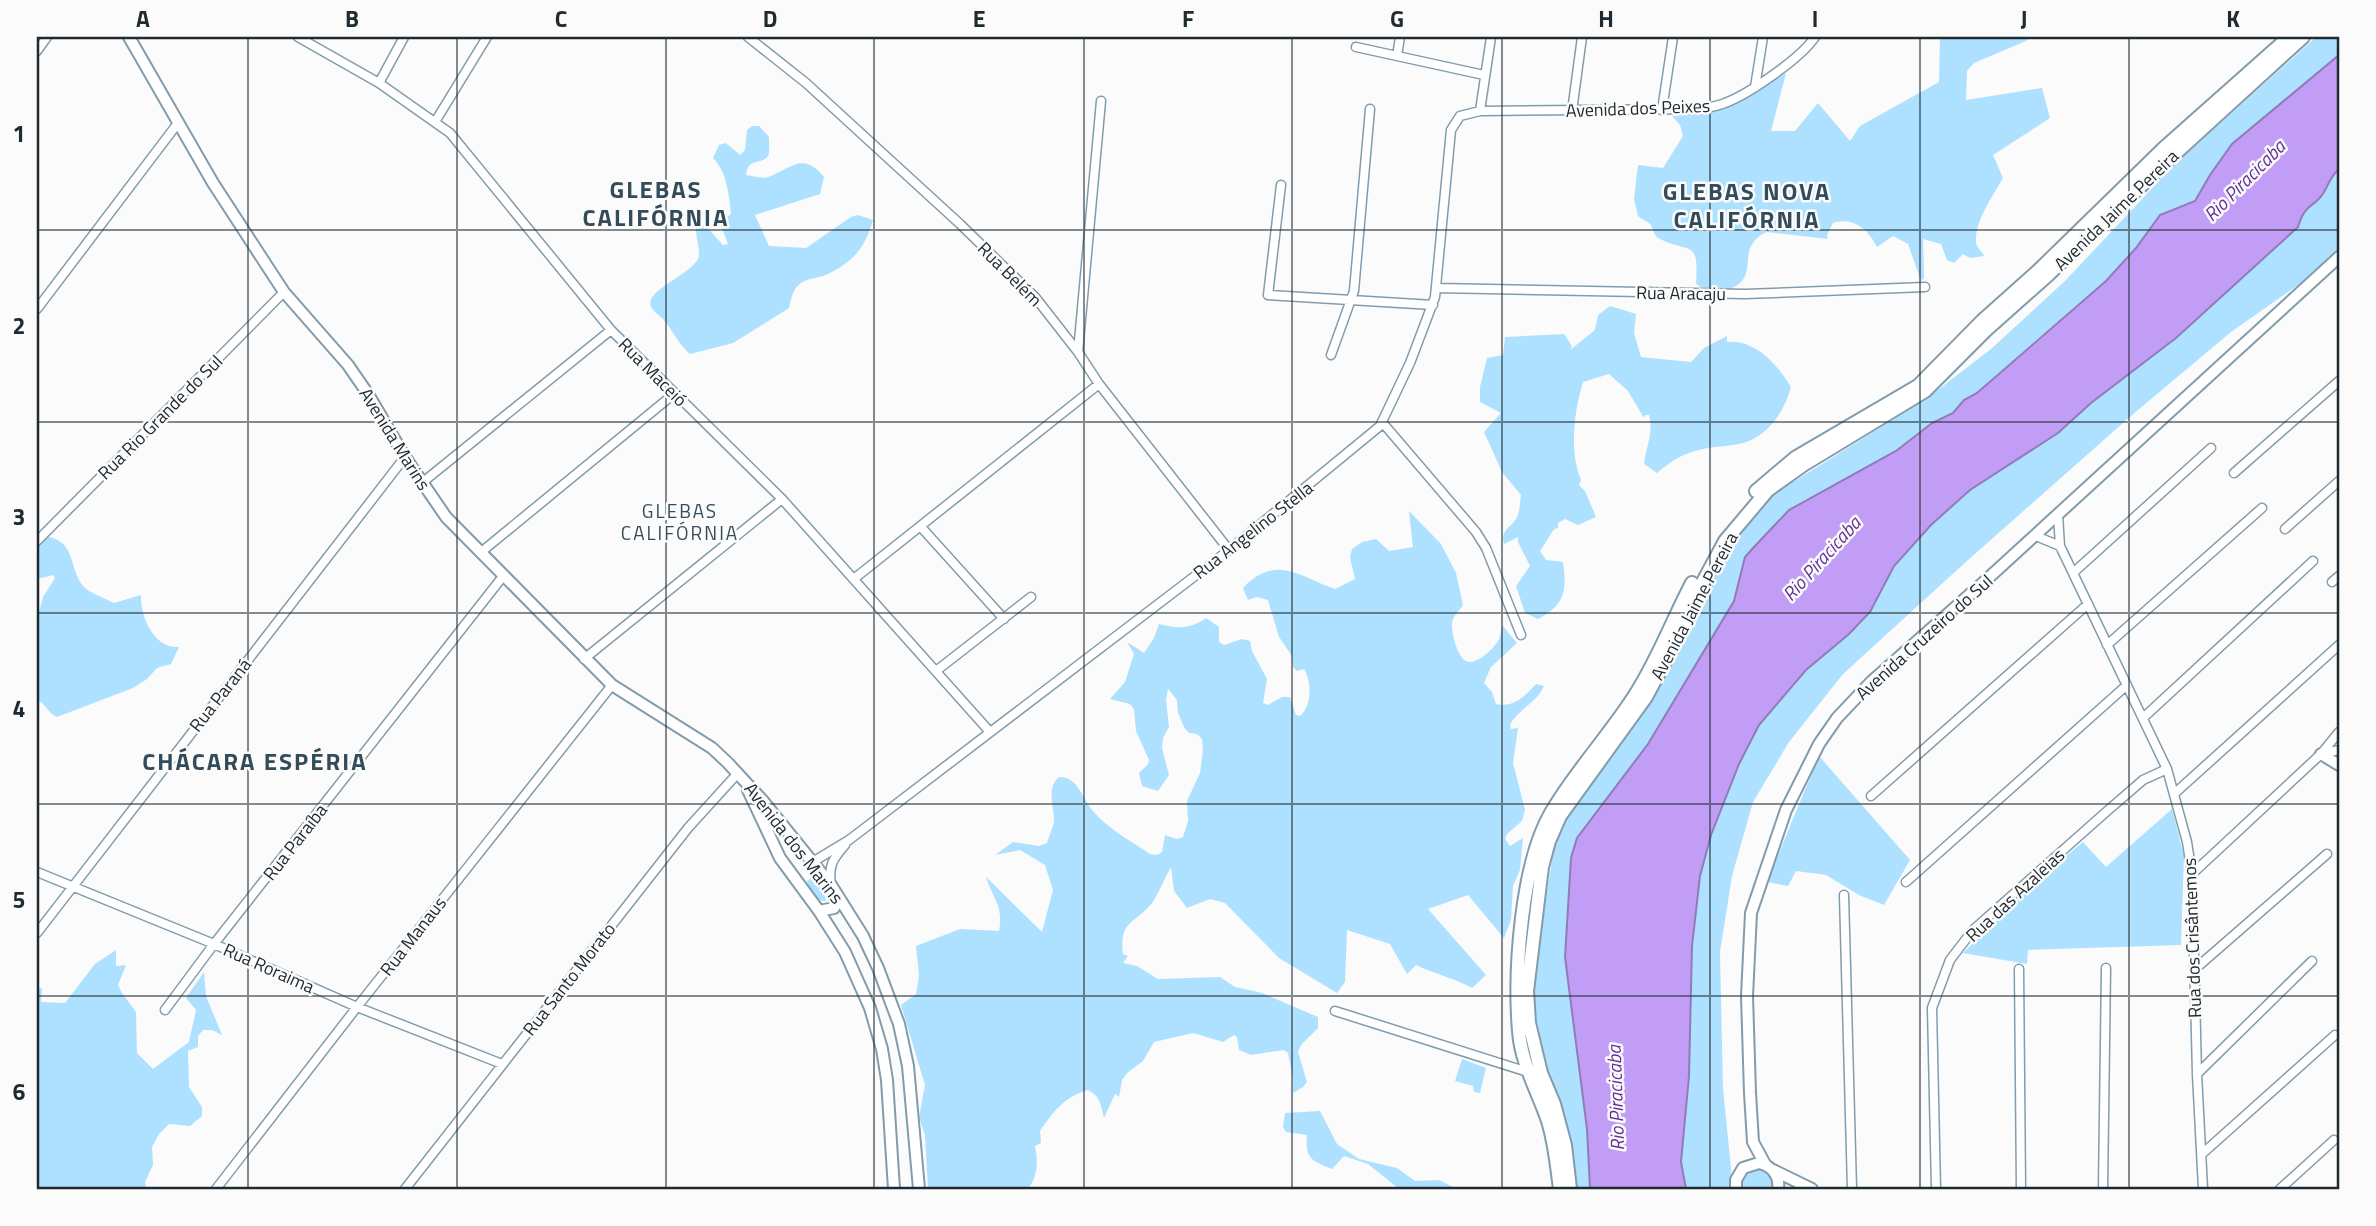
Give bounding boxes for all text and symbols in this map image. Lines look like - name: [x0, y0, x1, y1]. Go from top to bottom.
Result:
- text: A: [136, 1, 150, 36]
- text: B: [345, 1, 359, 36]
- text: C: [555, 1, 567, 36]
- text: D: [763, 1, 777, 36]
- text: E: [973, 1, 985, 36]
- text: F: [1182, 1, 1194, 36]
- text: G: [1390, 1, 1404, 36]
- text: H: [1598, 1, 1614, 36]
- text: I: [1812, 1, 1818, 36]
- text: J: [2021, 1, 2027, 36]
- text: K: [2226, 1, 2240, 36]
- street label: Avenida dos Peixes: [1565, 92, 1711, 124]
- text: 1: [13, 116, 25, 151]
- water label: Rio Piracicaba: [2196, 131, 2293, 228]
- street label: Avenida Jaime Pereira: [2048, 143, 2184, 277]
- district label: GLEBAS CALIFÓRNIA: [583, 171, 729, 235]
- district label: GLEBAS NOVA CALIFÓRNIA: [1663, 173, 1831, 237]
- street label: Rua Belém: [971, 235, 1049, 313]
- street label: Rua Aracaju: [1636, 279, 1726, 307]
- text: 2: [13, 308, 25, 343]
- street label: Rua Maceió: [612, 331, 694, 413]
- street label: Rua Rio Grande do Sul: [91, 348, 229, 486]
- street label: Avenida Marins: [353, 382, 437, 496]
- street label: Rua Angelino Stella: [1187, 474, 1319, 586]
- district label: GLEBAS CALIFÓRNIA: [621, 496, 739, 547]
- text: 3: [13, 499, 25, 534]
- water label: Rio Piracicaba: [1775, 508, 1868, 607]
- street label: Avenida Jaime Pereira: [1643, 527, 1745, 685]
- street label: Avenida Cruzeiro do Sul: [1849, 568, 1999, 706]
- street label: Rua Paraná: [183, 652, 257, 738]
- text: 4: [13, 691, 25, 726]
- district label: CHÁCARA ESPÉRIA: [142, 743, 368, 779]
- street label: Avenida dos Marins: [738, 776, 850, 910]
- street label: Rua Paraíba: [256, 798, 334, 886]
- street label: Rua das Azaleias: [1959, 842, 2071, 948]
- street label: Rua dos Crisântemos: [2176, 857, 2208, 1019]
- text: 5: [13, 882, 25, 917]
- street label: Rua Manaus: [373, 891, 453, 981]
- street label: Rua Santo Morato: [516, 917, 622, 1041]
- street label: Rua Roraima: [219, 936, 319, 1000]
- water label: Rio Piracicaba: [1599, 1043, 1631, 1151]
- text: 6: [13, 1074, 26, 1109]

